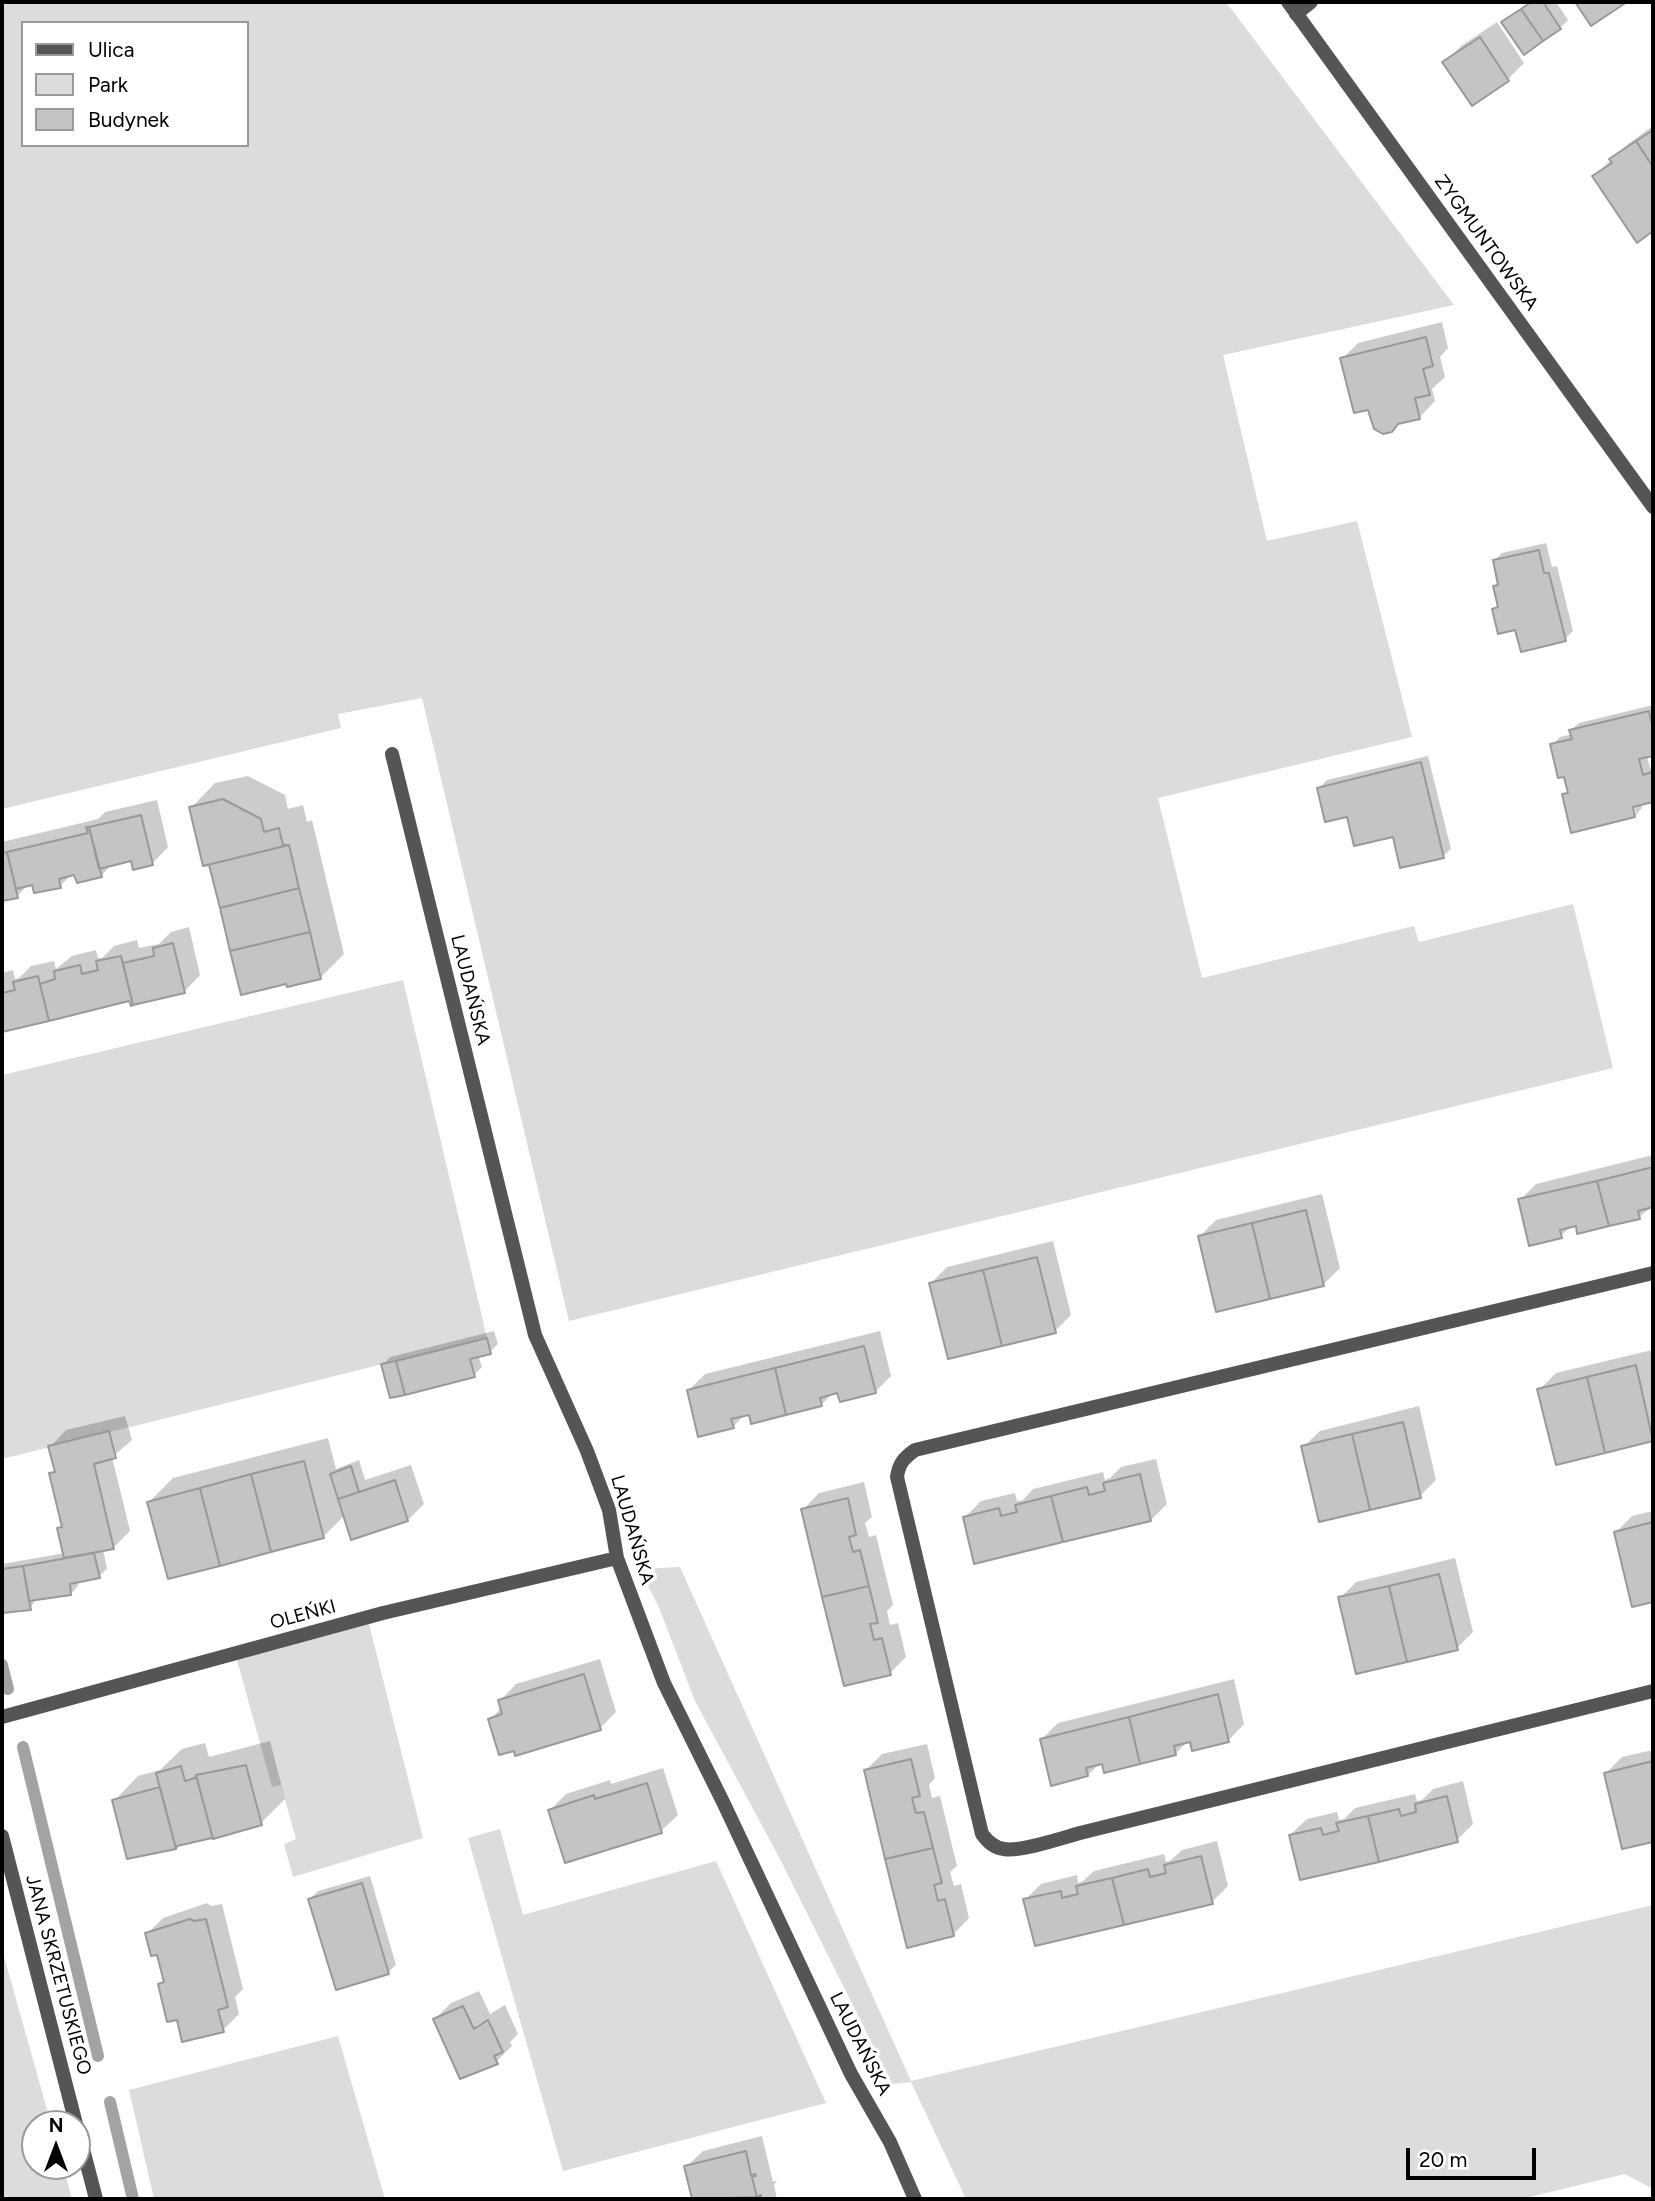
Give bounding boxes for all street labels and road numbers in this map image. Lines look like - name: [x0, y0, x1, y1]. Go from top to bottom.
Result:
- street label: ZYGMUNTOWSKA: [1429, 171, 1543, 315]
- street label: LAUDAŃSKA: [445, 932, 495, 1048]
- street label: LAUDAŃSKA: [605, 1473, 659, 1587]
- street label: OLEŃKI: [268, 1595, 338, 1635]
- street label: JANA SKRZETUSKIEGO: [20, 1872, 96, 2078]
- street label: LAUDAŃSKA: [824, 1989, 896, 2099]

